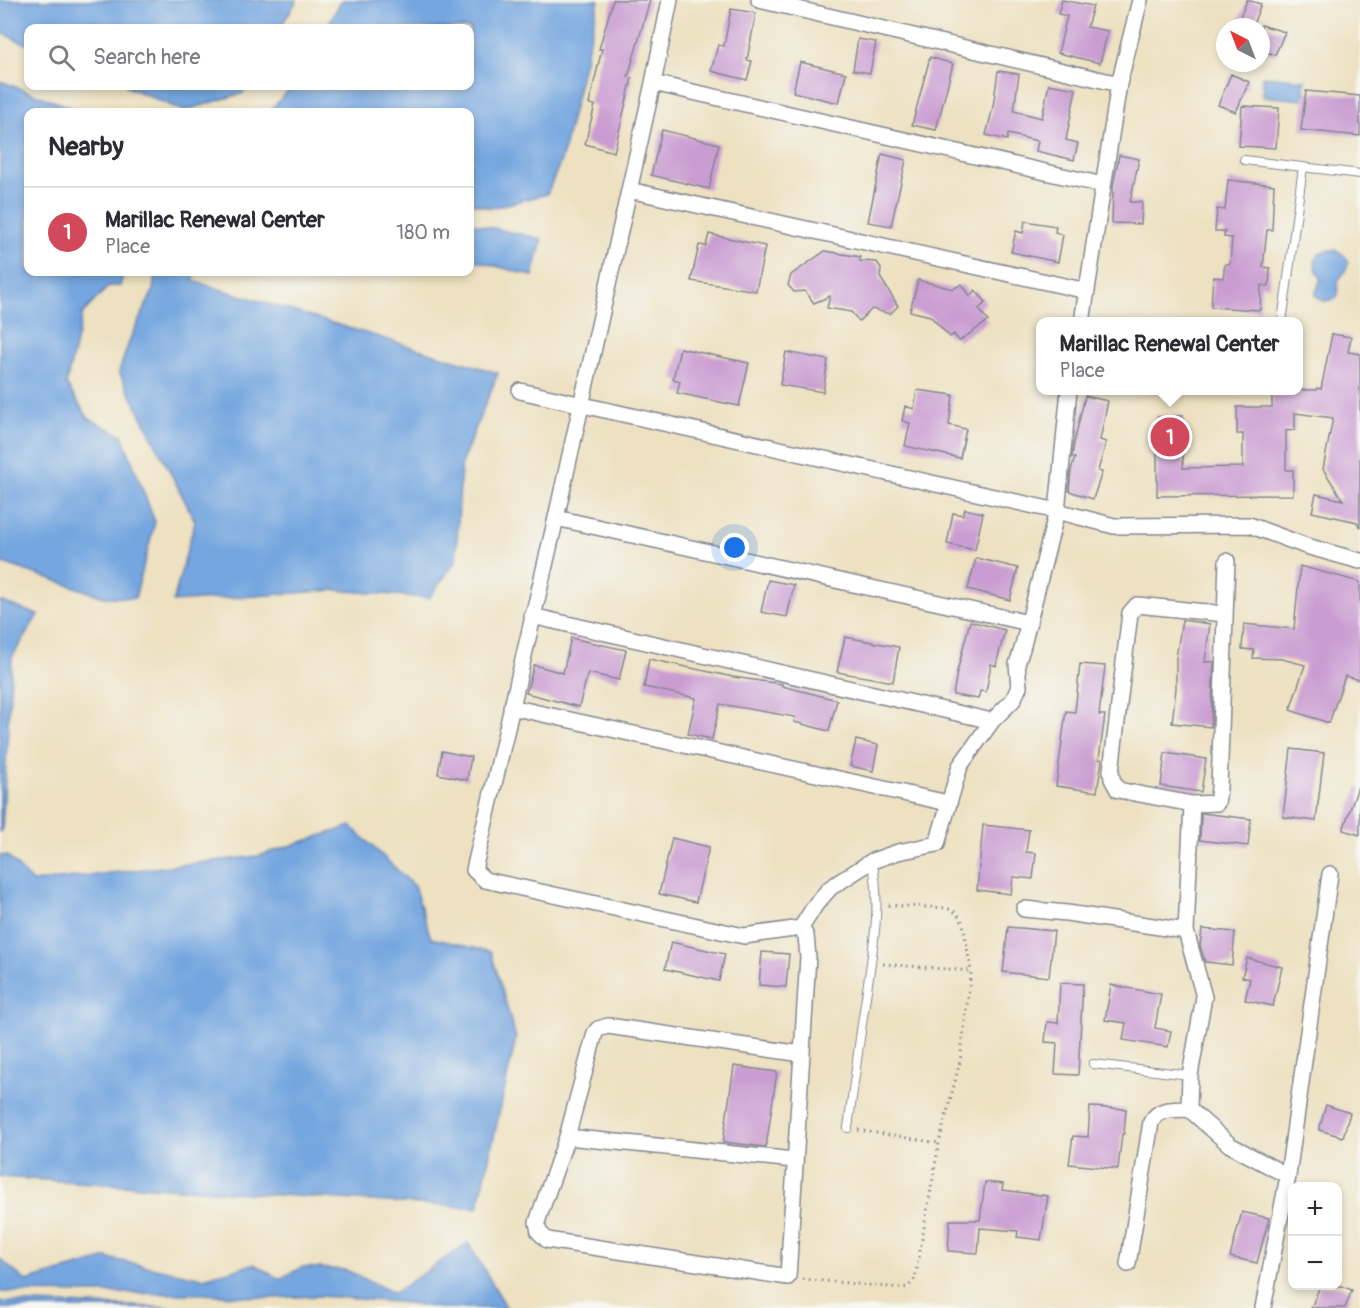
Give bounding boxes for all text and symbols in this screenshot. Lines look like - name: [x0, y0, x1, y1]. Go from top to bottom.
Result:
- north arrow: [1216, 18, 1270, 72]
- search box: [24, 24, 474, 90]
- icon: search: [45, 41, 78, 74]
- text: Search here: [93, 43, 200, 71]
- text: Nearby: [48, 131, 124, 163]
- text: Marillac Renewal Center: [105, 206, 325, 234]
- text: 1: [64, 220, 71, 245]
- text: 180 m: [396, 220, 450, 245]
- text: Place: [105, 234, 150, 259]
- popup: [1036, 317, 1303, 395]
- text: Marillac Renewal Center: [1060, 330, 1279, 358]
- text: Place: [1060, 358, 1105, 383]
- pin: 1: [1150, 414, 1190, 460]
- your location: [720, 533, 749, 562]
- map controls: [1288, 1182, 1342, 1290]
- button: +: [1288, 1182, 1342, 1236]
- button: −: [1288, 1236, 1342, 1290]

